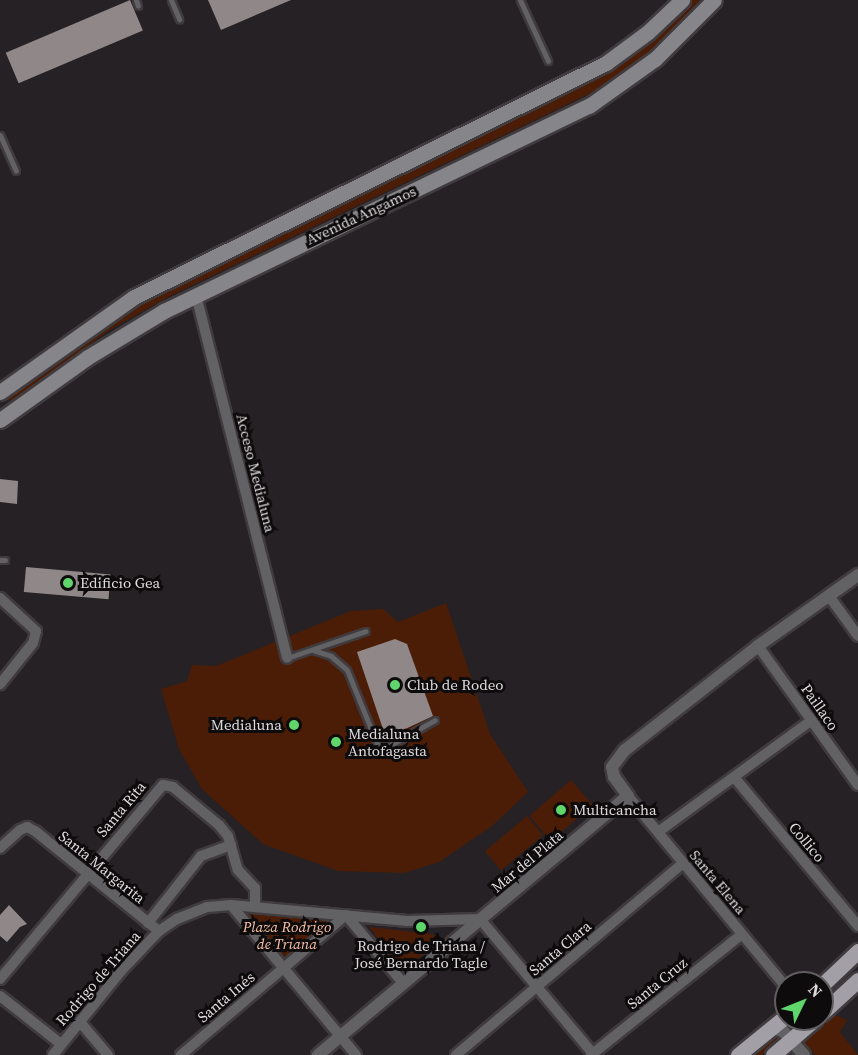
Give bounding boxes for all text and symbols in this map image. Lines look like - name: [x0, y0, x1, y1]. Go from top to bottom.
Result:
- street label: Avenida Angamos: [303, 182, 419, 248]
- street label: Acceso Medialuna: [233, 412, 279, 534]
- place label: Edificio Gea: [80, 574, 160, 592]
- marker: Edificio Gea: [61, 576, 75, 590]
- place label: Club de Rodeo: [407, 676, 504, 694]
- marker: Club de Rodeo: [388, 678, 402, 692]
- street label: Paillaco: [797, 680, 843, 734]
- place label: Medialuna: [211, 716, 282, 734]
- marker: Medialuna: [287, 718, 301, 732]
- place label: Medialuna Antofagasta: [348, 724, 427, 759]
- marker: Medialuna Antofagasta: [329, 735, 343, 749]
- street label: Santa Rita: [93, 778, 149, 840]
- place label: Multicancha: [573, 801, 657, 819]
- marker: Multicancha: [554, 803, 568, 817]
- street label: Collico: [785, 818, 829, 866]
- street label: Mar del Plata: [488, 826, 566, 896]
- street label: Santa Margarita: [55, 827, 149, 907]
- street label: Santa Elena: [686, 846, 750, 918]
- park label: Plaza Rodrigo de Triana: [243, 917, 331, 952]
- street label: Santa Clara: [525, 917, 595, 979]
- marker: Rodrigo de Triana / José Bernardo Tagle: [414, 920, 428, 934]
- street label: Rodrigo de Triana: [52, 927, 144, 1029]
- place label: Rodrigo de Triana / José Bernardo Tagle: [354, 936, 488, 971]
- street label: Santa Cruz: [623, 953, 691, 1013]
- street label: Santa Inés: [194, 968, 258, 1026]
- north arrow: [774, 971, 834, 1031]
- text: N: [804, 978, 828, 1002]

